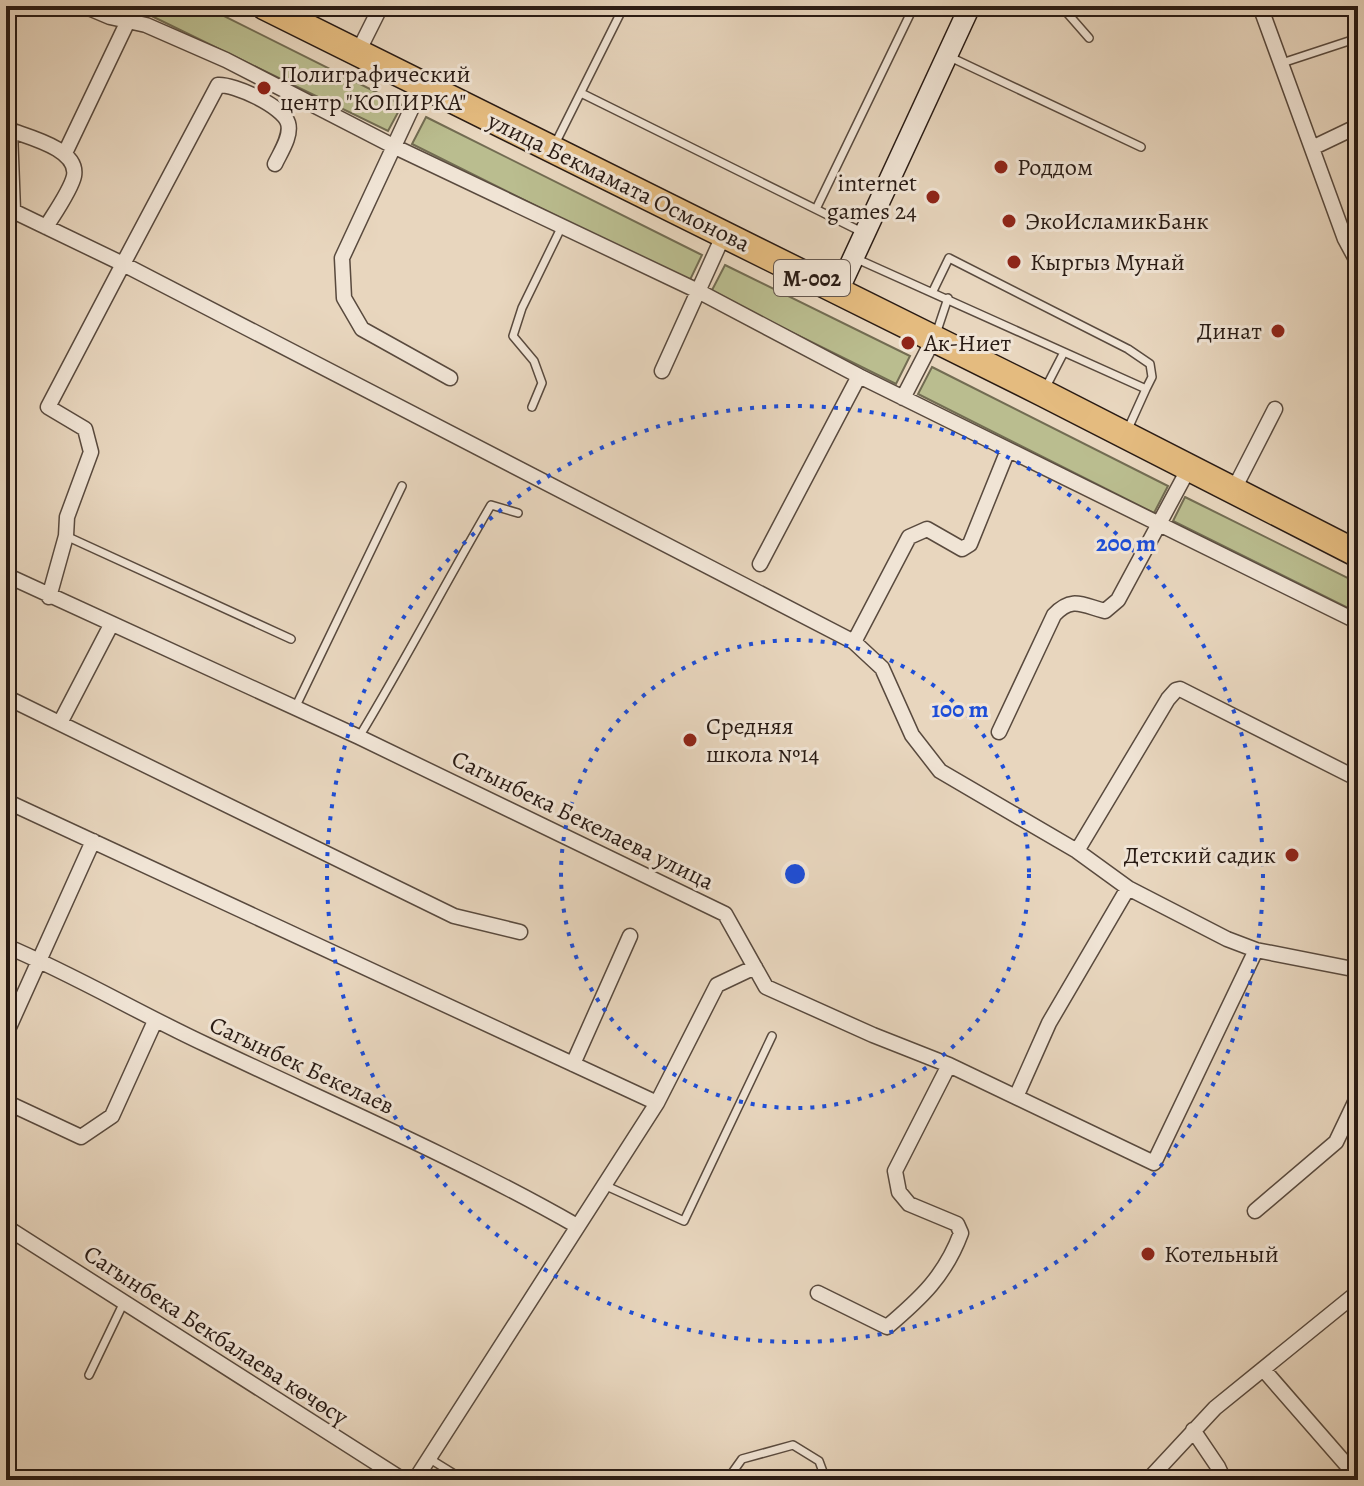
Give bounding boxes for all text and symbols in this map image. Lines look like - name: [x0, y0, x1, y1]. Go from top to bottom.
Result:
- place label: Полиграфический центр "КОПИРКА": [280, 58, 470, 118]
- marker: Полиграфический центр "КОПИРКА": [255, 79, 273, 97]
- street label: улица Бекмамата Осмонова: [482, 104, 756, 260]
- place label: Роддом: [1017, 151, 1093, 183]
- marker: Роддом: [992, 158, 1010, 176]
- place label: internet games 24: [827, 167, 917, 227]
- marker: internet games 24: [924, 188, 942, 206]
- place label: ЭкоИсламикБанк: [1025, 205, 1209, 237]
- marker: ЭкоИсламикБанк: [1000, 212, 1018, 230]
- place label: Кыргыз Мунай: [1030, 246, 1185, 278]
- marker: Кыргыз Мунай: [1005, 253, 1023, 271]
- road number: M-002: [774, 260, 850, 296]
- place label: Динат: [1197, 315, 1262, 347]
- marker: Динат: [1269, 322, 1287, 340]
- place label: Ак-Ниет: [923, 327, 1012, 359]
- marker: Ак-Ниет: [899, 334, 917, 352]
- text: 200 m: [1096, 527, 1156, 559]
- text: 100 m: [931, 693, 989, 725]
- place label: Средняя школа №14: [706, 710, 820, 770]
- marker: Средняя школа №14: [681, 731, 699, 749]
- street label: Сагынбека Бекелаева улица: [447, 742, 719, 898]
- place label: Детский садик: [1124, 839, 1276, 871]
- marker: Детский садик: [1283, 846, 1301, 864]
- centre of rings: [781, 860, 809, 888]
- street label: Сагынбек Бекелаев: [204, 1008, 400, 1122]
- street label: Сагынбека Бекбалаева көчөсү: [78, 1237, 354, 1433]
- place label: Котельный: [1164, 1238, 1279, 1270]
- marker: Котельный: [1139, 1245, 1157, 1263]

